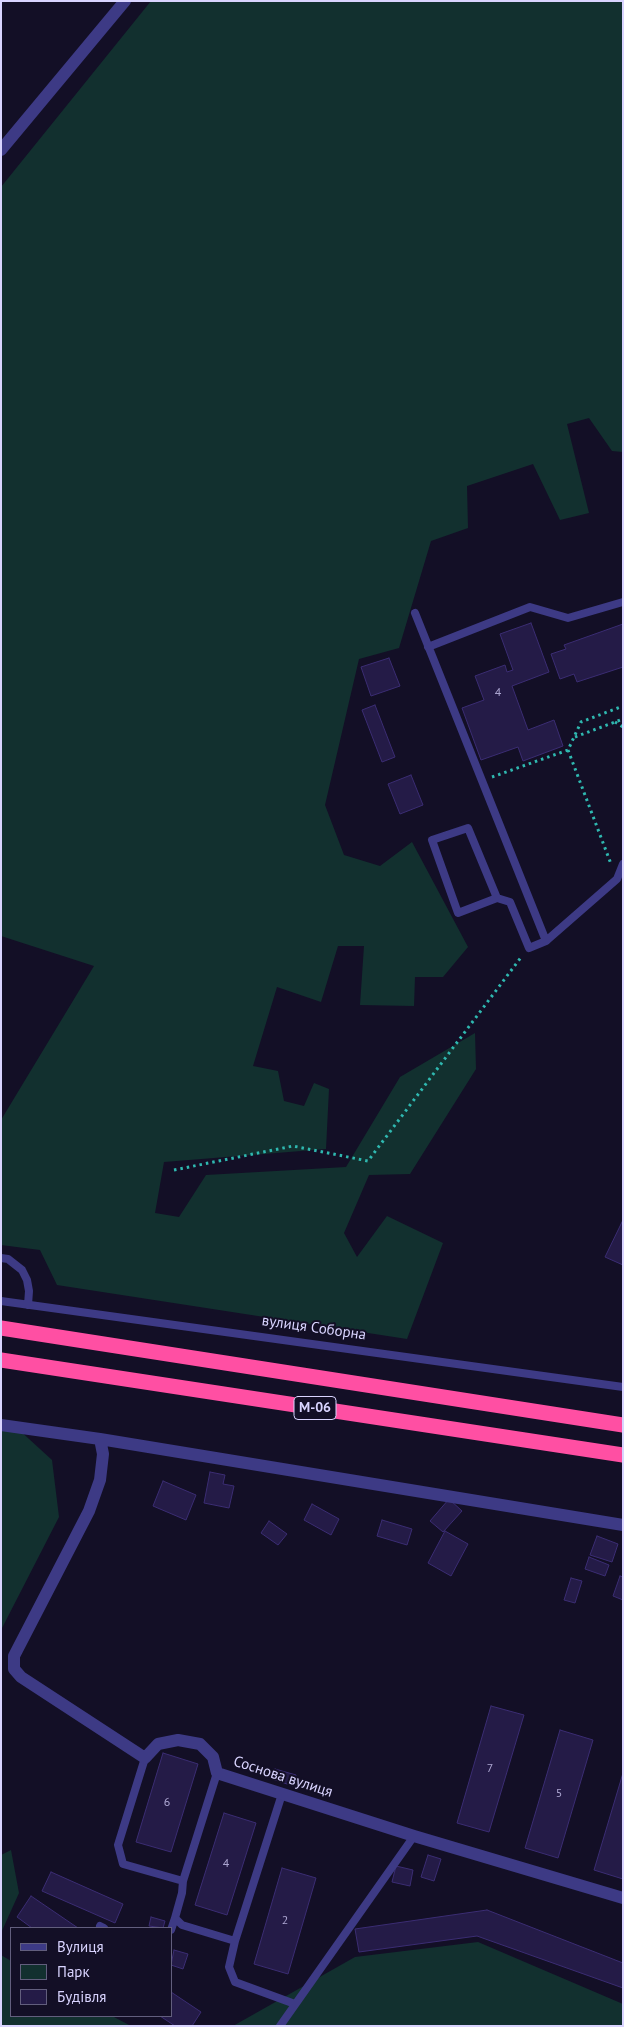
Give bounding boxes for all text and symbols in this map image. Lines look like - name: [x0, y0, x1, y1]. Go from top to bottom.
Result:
- house number: 4: [495, 686, 501, 700]
- street label: вулиця Соборна: [261, 1312, 367, 1344]
- road number: М-06: [294, 1396, 336, 1420]
- street label: Соснова вулиця: [231, 1752, 335, 1802]
- house number: 7: [487, 1762, 493, 1776]
- house number: 5: [556, 1787, 562, 1801]
- house number: 6: [164, 1796, 170, 1810]
- house number: 4: [223, 1857, 229, 1871]
- house number: 2: [282, 1914, 288, 1928]
- legend: [10, 1927, 172, 2017]
- text: Вулиця: [57, 1937, 104, 1956]
- text: Парк: [57, 1962, 90, 1981]
- text: Будівля: [57, 1987, 106, 2006]

